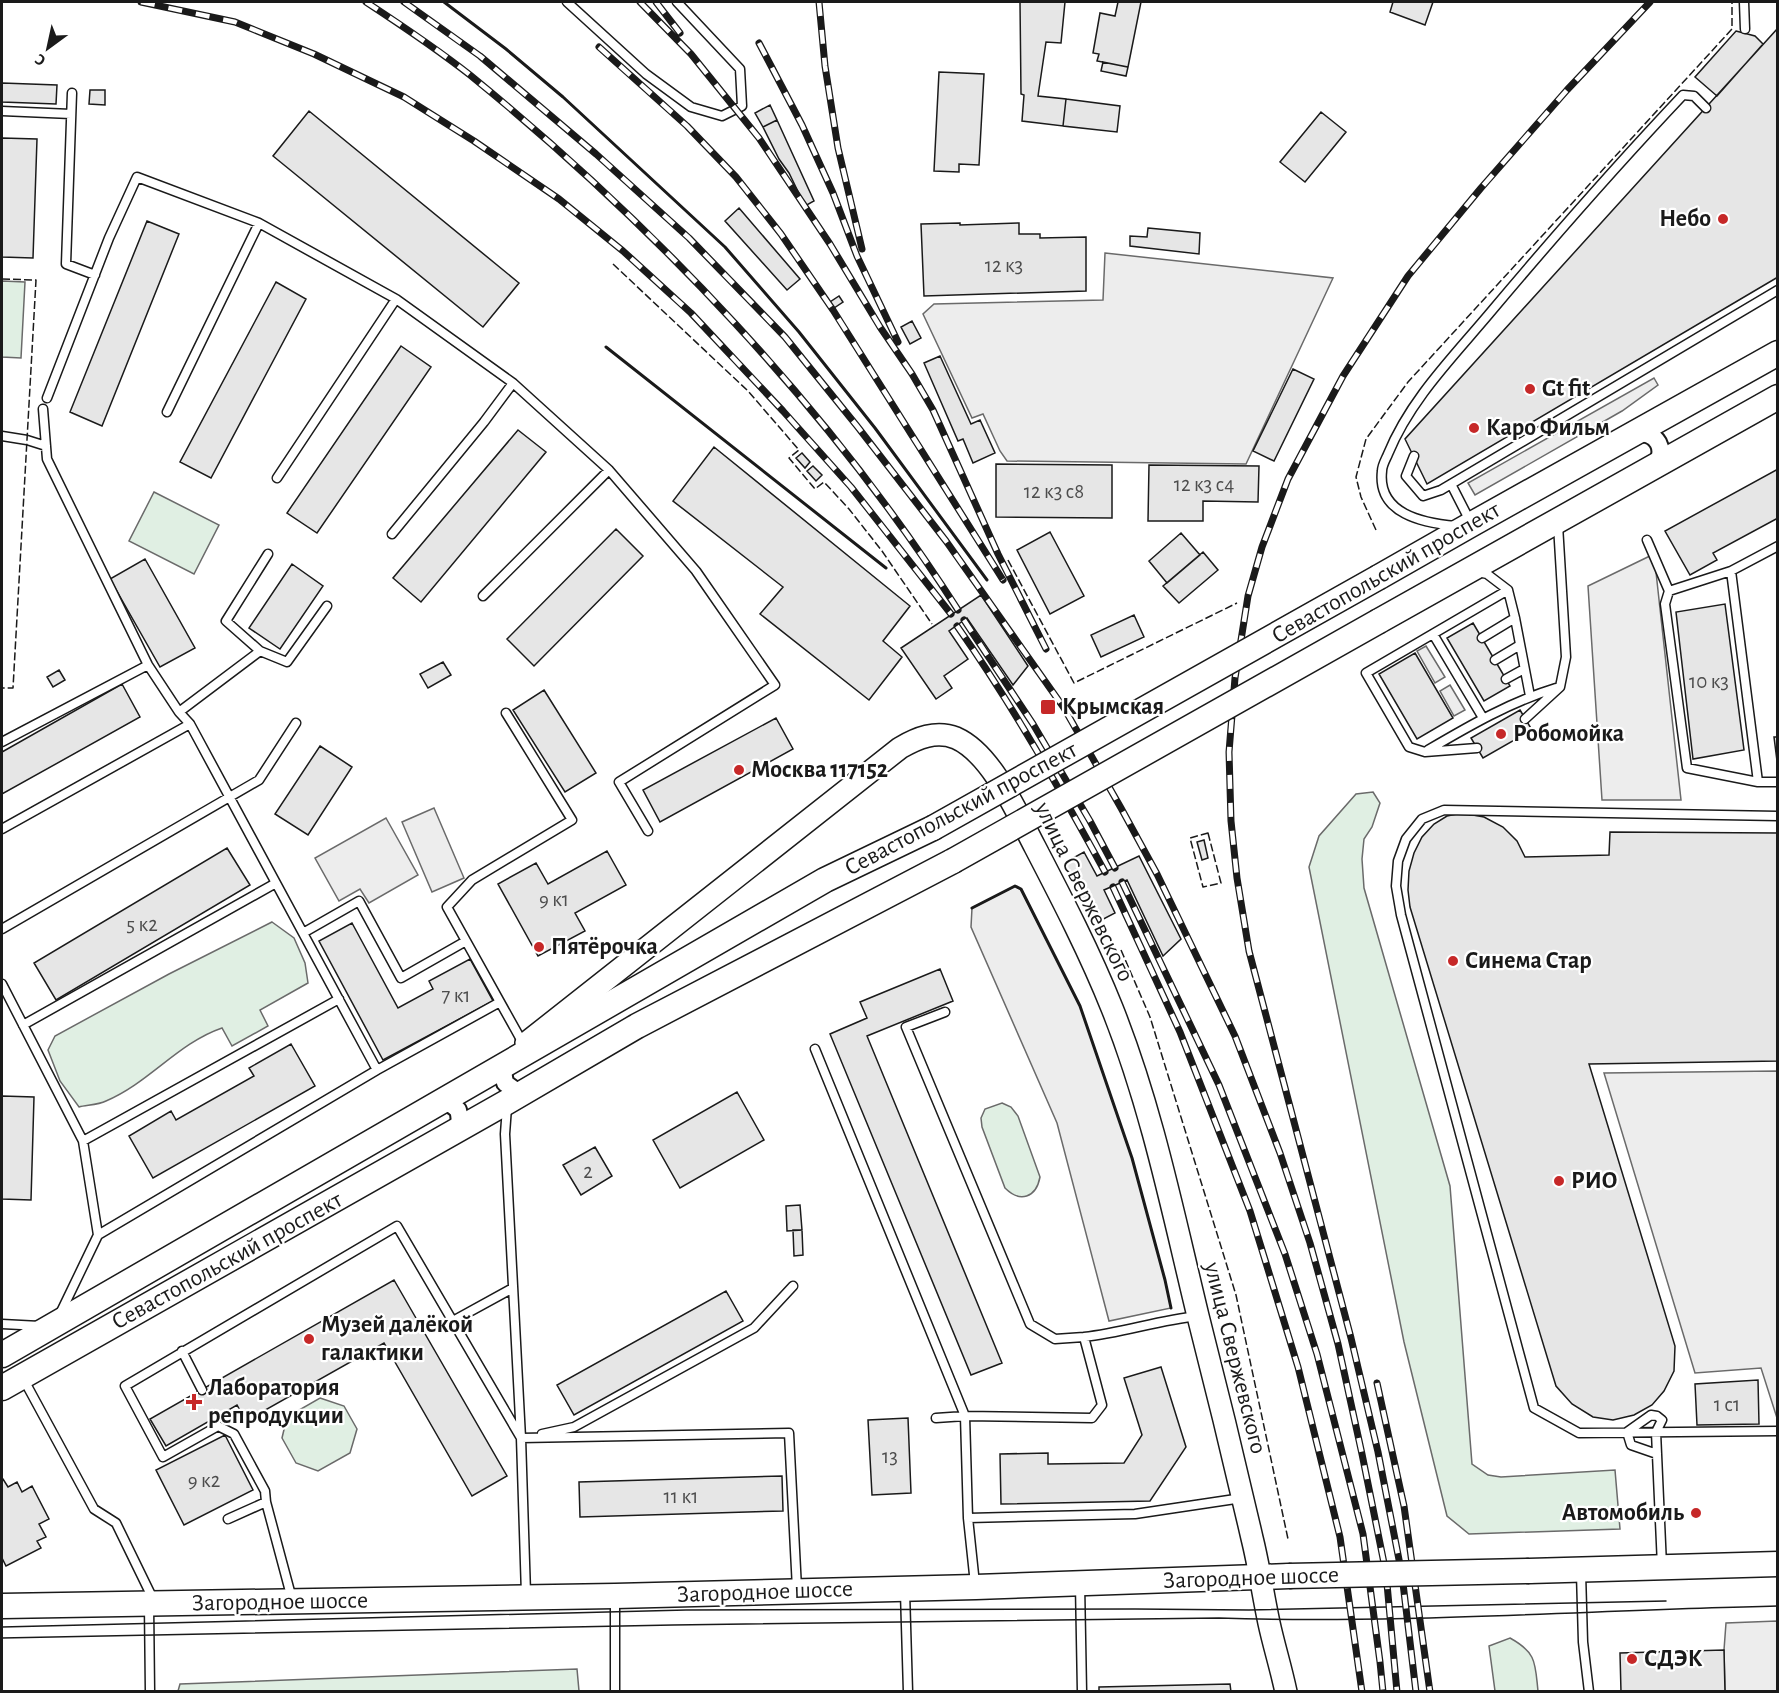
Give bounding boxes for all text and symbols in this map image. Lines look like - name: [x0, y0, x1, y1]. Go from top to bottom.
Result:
- north arrow: [18, 18, 78, 78]
- text: С: [32, 51, 48, 69]
- place label: Небо: [1659, 207, 1711, 231]
- marker: Небо: [1716, 212, 1730, 226]
- house number: 12 к3: [985, 255, 1023, 276]
- place label: Gt fit: [1542, 377, 1590, 401]
- marker: Gt fit: [1523, 382, 1537, 396]
- place label: Каро Фильм: [1486, 416, 1610, 440]
- marker: Каро Фильм: [1467, 421, 1481, 435]
- house number: 12 к3 с4: [1174, 474, 1234, 495]
- house number: 12 к3 с8: [1024, 481, 1084, 502]
- street label: Севастопольский проспект: [1268, 498, 1505, 648]
- house number: 10 к3: [1689, 671, 1729, 692]
- place label: Крымская: [1062, 695, 1164, 719]
- marker: Крымская: [1039, 698, 1057, 716]
- place label: Робомойка: [1513, 722, 1624, 746]
- marker: Робомойка: [1494, 727, 1508, 741]
- street label: Севастопольский проспект: [841, 737, 1081, 880]
- place label: Москва 117152: [751, 758, 888, 782]
- marker: Москва 117152: [732, 763, 746, 777]
- street label: улица Свержевского: [1030, 798, 1138, 985]
- house number: 9 к1: [539, 889, 569, 910]
- house number: 5 к2: [126, 914, 158, 935]
- place label: Пятёрочка: [551, 935, 658, 959]
- marker: Пятёрочка: [532, 940, 546, 954]
- place label: Синема Стар: [1465, 949, 1592, 973]
- marker: Синема Стар: [1446, 954, 1460, 968]
- house number: 7 к1: [441, 985, 471, 1006]
- house number: 2: [583, 1161, 593, 1182]
- place label: РИО: [1571, 1169, 1618, 1193]
- marker: РИО: [1552, 1174, 1566, 1188]
- street label: Севастопольский проспект: [108, 1187, 347, 1334]
- street label: улица Свержевского: [1199, 1259, 1270, 1456]
- place label: Музей далёкой галактики: [321, 1313, 473, 1365]
- marker: Музей далёкой галактики: [302, 1332, 316, 1346]
- place label: Лаборатория репродукции: [208, 1376, 344, 1428]
- marker: Лаборатория репродукции: [185, 1393, 203, 1411]
- house number: 1 с1: [1714, 1394, 1740, 1415]
- house number: 13: [882, 1446, 898, 1467]
- house number: 9 к2: [188, 1470, 220, 1491]
- house number: 11 к1: [664, 1486, 698, 1507]
- place label: Автомобиль: [1562, 1501, 1684, 1525]
- marker: Автомобиль: [1689, 1506, 1703, 1520]
- street label: Загородное шоссе: [1162, 1563, 1340, 1593]
- street label: Загородное шоссе: [676, 1577, 854, 1607]
- street label: Загородное шоссе: [192, 1588, 368, 1616]
- place label: СДЭК: [1644, 1647, 1703, 1671]
- marker: СДЭК: [1625, 1652, 1639, 1666]

